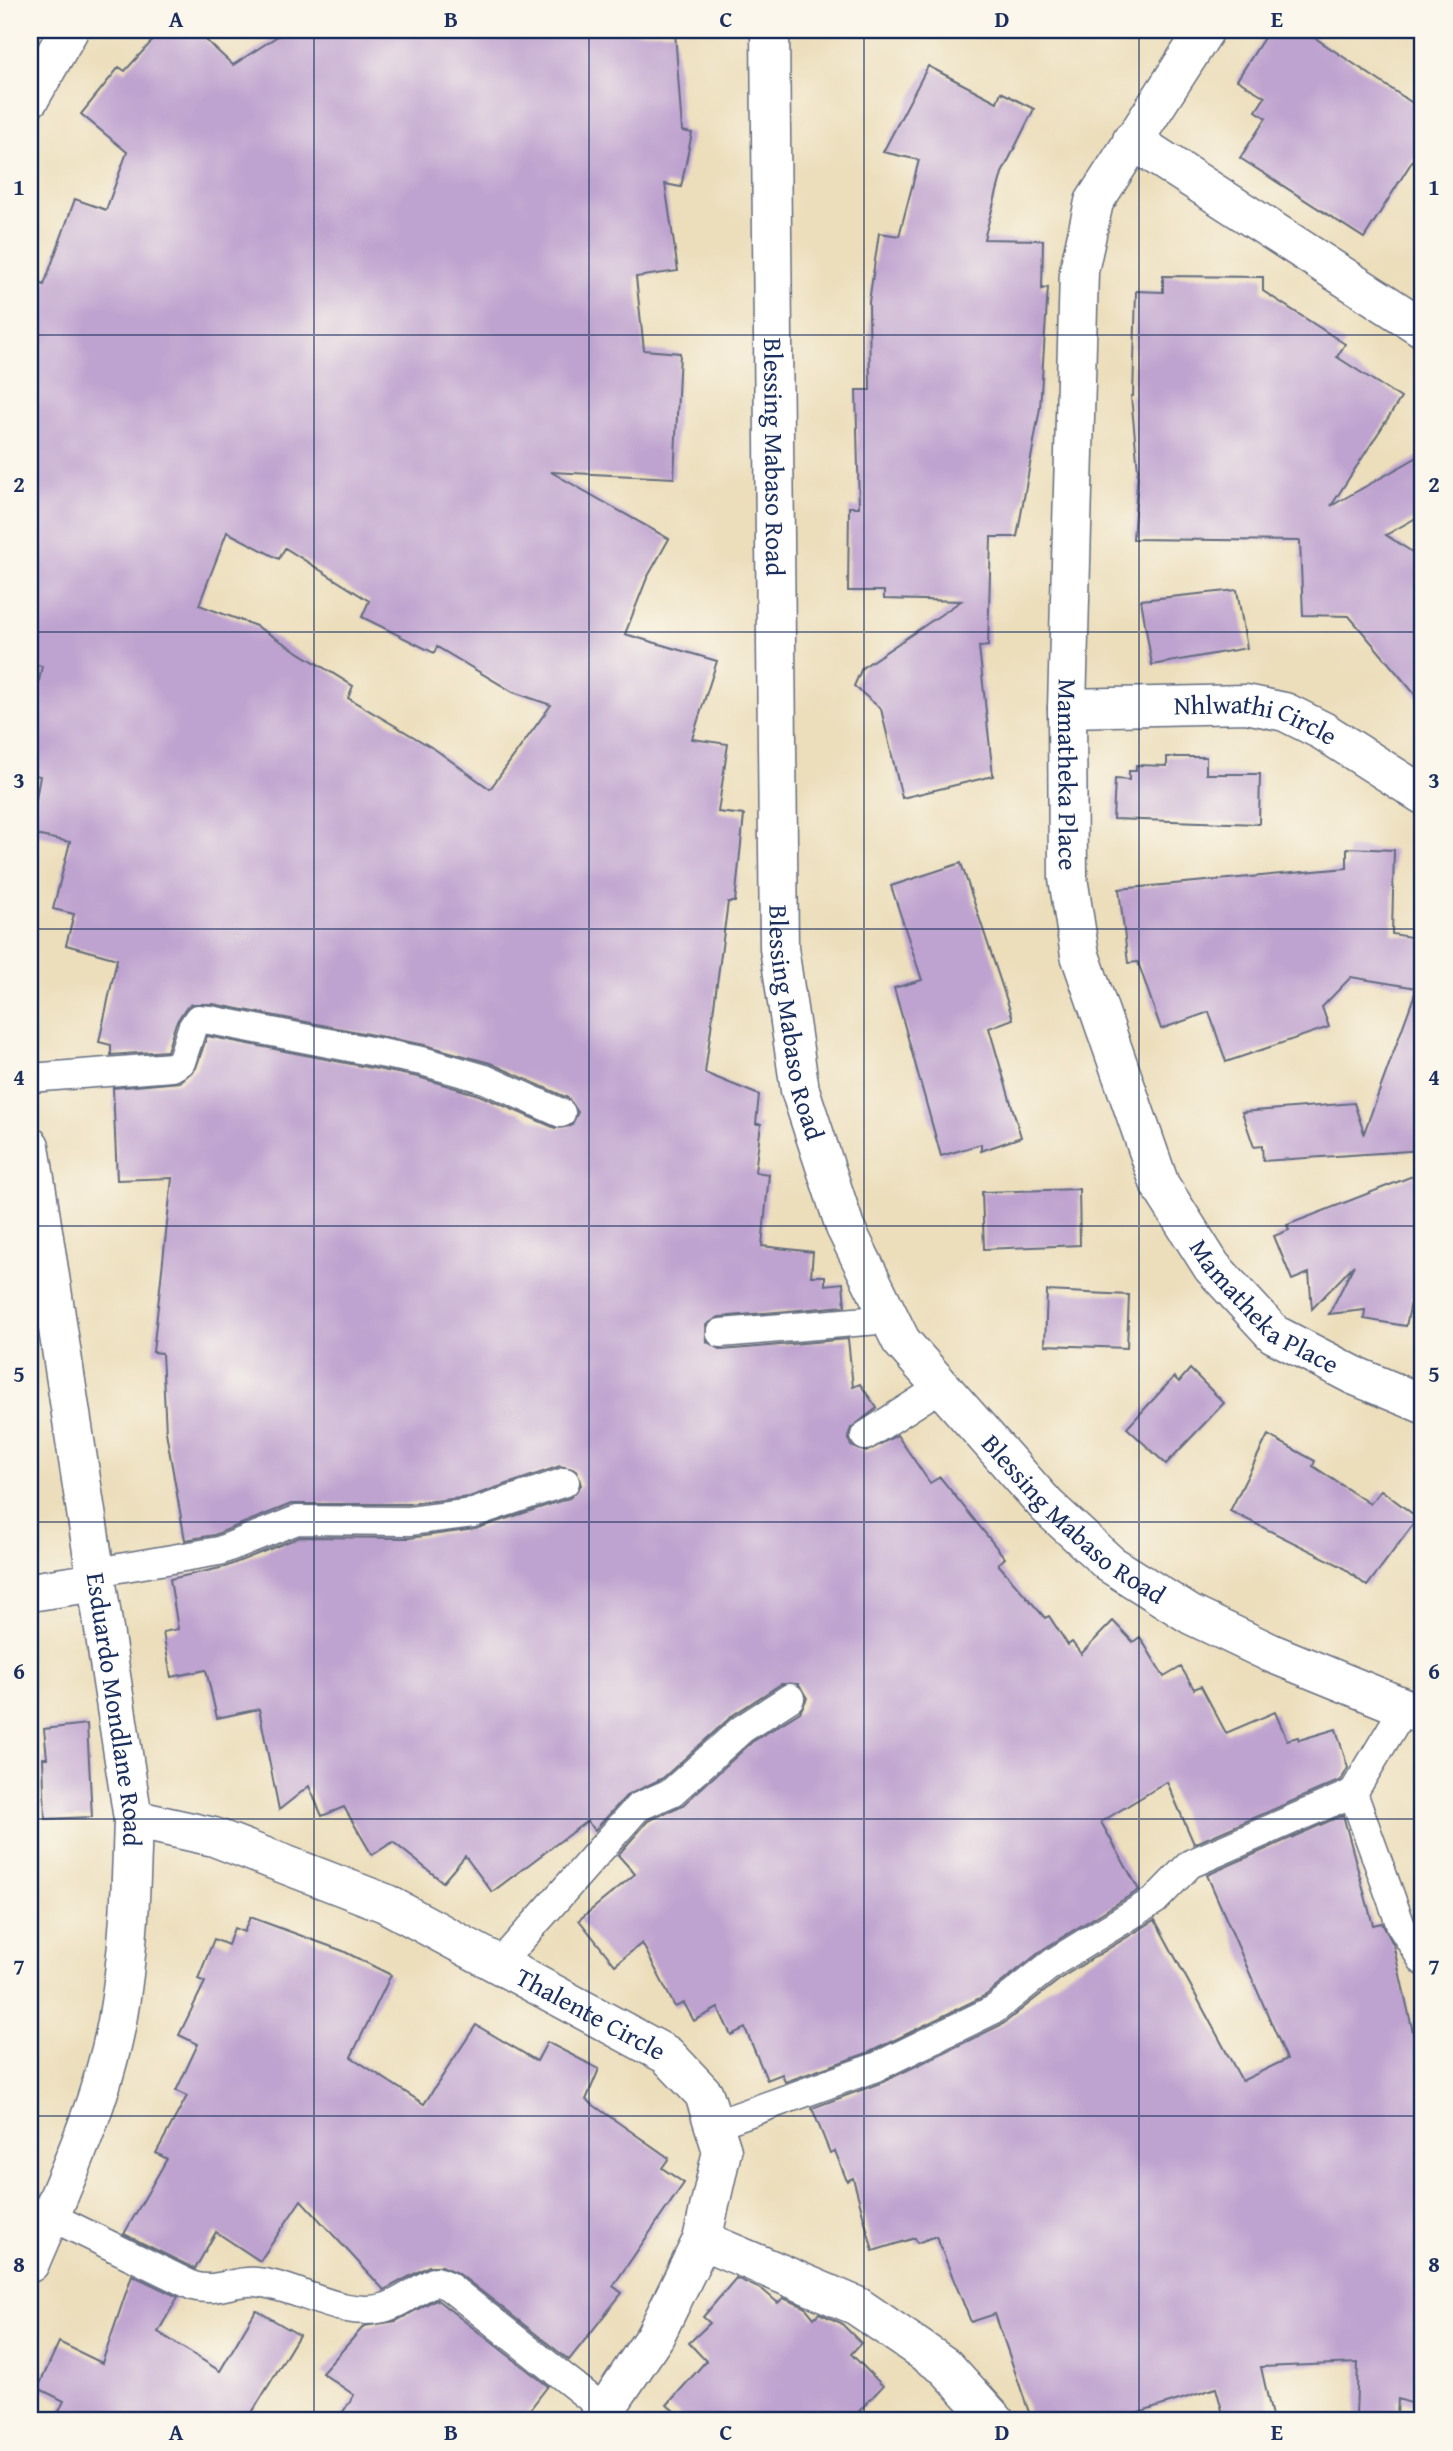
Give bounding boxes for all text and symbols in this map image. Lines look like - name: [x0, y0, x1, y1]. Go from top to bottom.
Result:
- text: A: [169, 2, 184, 35]
- text: B: [444, 2, 458, 35]
- text: C: [719, 2, 733, 35]
- text: D: [995, 2, 1010, 35]
- text: E: [1271, 2, 1283, 35]
- text: 1: [13, 170, 25, 203]
- text: 1: [1428, 170, 1440, 203]
- street label: Blessing Mabaso Road: [754, 337, 795, 577]
- text: 2: [13, 467, 25, 500]
- text: 2: [1428, 467, 1440, 500]
- street label: Mamatheka Place: [1048, 678, 1088, 870]
- street label: Nhlwathi Circle: [1173, 684, 1346, 755]
- text: 3: [13, 763, 25, 796]
- text: 3: [1428, 763, 1440, 796]
- street label: Blessing Mabaso Road: [760, 904, 835, 1145]
- text: 4: [13, 1060, 25, 1093]
- text: 4: [1428, 1060, 1440, 1093]
- street label: Mamatheka Place: [1180, 1231, 1346, 1383]
- text: 5: [13, 1357, 25, 1390]
- text: 5: [1428, 1357, 1440, 1390]
- street label: Blessing Mabaso Road: [973, 1425, 1174, 1613]
- street label: Esduardo Mondlane Road: [77, 1570, 153, 1847]
- text: 6: [13, 1654, 25, 1687]
- text: 6: [1428, 1654, 1440, 1687]
- text: 7: [13, 1950, 25, 1983]
- text: 7: [1428, 1950, 1440, 1983]
- street label: Thalente Circle: [509, 1957, 673, 2070]
- text: 8: [13, 2247, 25, 2280]
- text: 8: [1428, 2247, 1440, 2280]
- text: A: [169, 2415, 184, 2448]
- text: B: [444, 2415, 458, 2448]
- text: C: [719, 2415, 733, 2448]
- text: D: [995, 2415, 1010, 2448]
- text: E: [1271, 2415, 1283, 2448]

